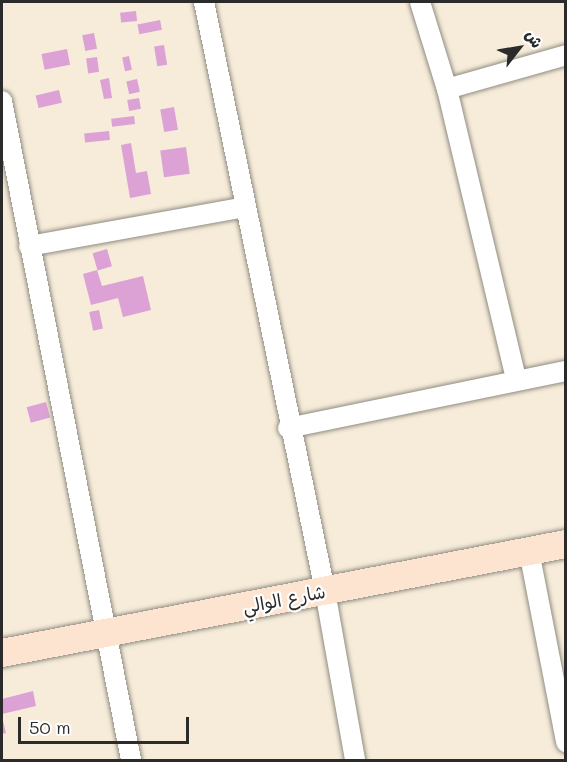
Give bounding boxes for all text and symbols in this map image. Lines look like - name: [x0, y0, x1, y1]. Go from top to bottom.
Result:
- north arrow: [489, 18, 549, 78]
- text: ش: [521, 26, 548, 51]
- street label: شارع الوالي: [241, 580, 327, 618]
- scale bar: [21, 705, 192, 743]
- text: 50 m: [29, 715, 71, 739]

